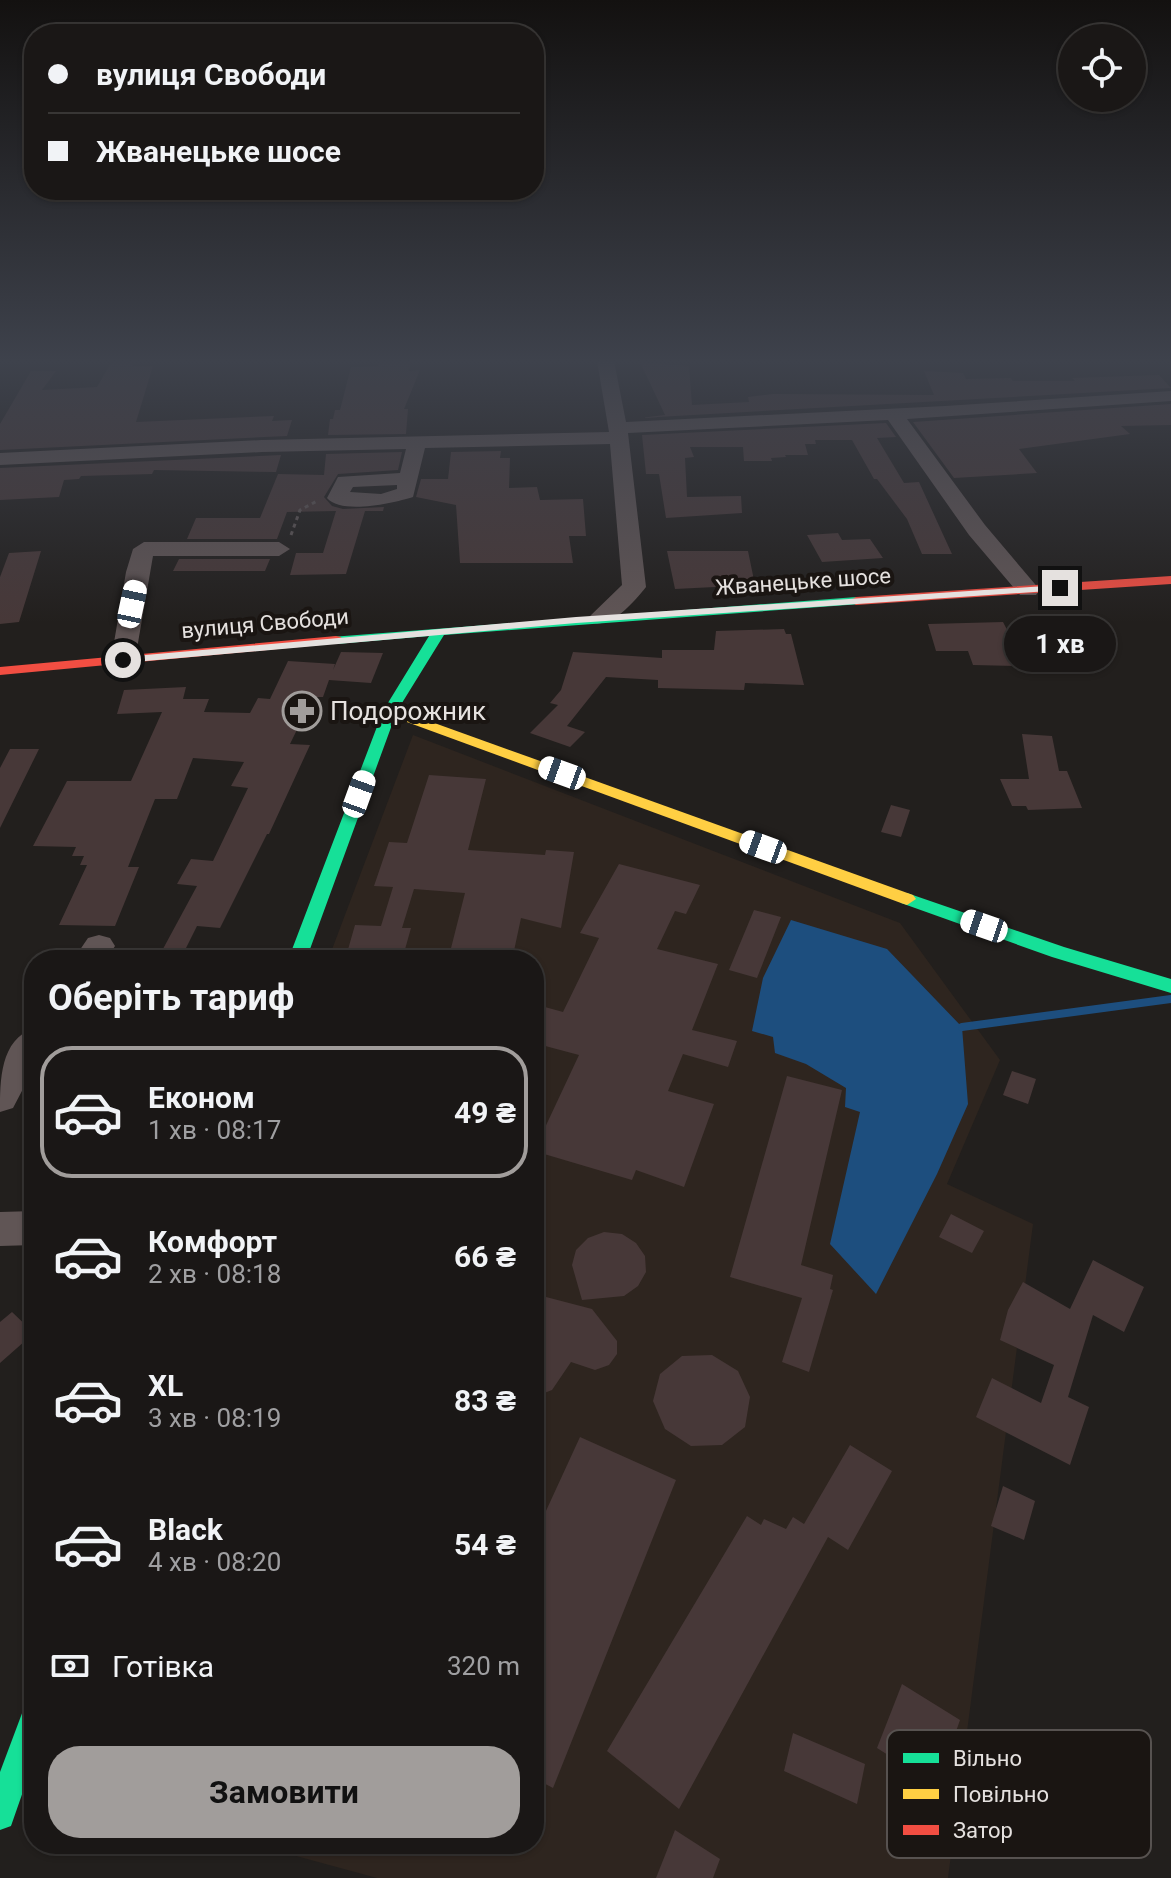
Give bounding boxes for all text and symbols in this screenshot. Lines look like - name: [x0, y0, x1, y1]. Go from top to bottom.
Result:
- map controls: [1058, 24, 1146, 112]
- button: locate: [1058, 24, 1146, 112]
- text: вулиця Свободи: [96, 57, 326, 92]
- text: Жванецьке шосе: [96, 134, 341, 169]
- street label: Жванецьке шосе: [714, 563, 892, 600]
- route end: [1042, 570, 1078, 606]
- car: [115, 578, 149, 630]
- street label: вулиця Свободи: [180, 604, 350, 643]
- callout: 1 хв: [1004, 616, 1116, 672]
- text: 1 хв: [1035, 629, 1085, 659]
- route start: [105, 642, 141, 678]
- pharmacy icon: Подорожник: [281, 690, 323, 732]
- place label: Подорожник: [330, 696, 486, 726]
- car: [535, 754, 589, 792]
- car: [340, 767, 378, 821]
- car: [736, 828, 790, 866]
- car: [957, 907, 1011, 945]
- text: Оберіть тариф: [48, 977, 294, 1019]
- icon: car: [52, 1076, 124, 1148]
- text: Економ: [148, 1080, 255, 1115]
- text: 49 ₴: [454, 1095, 516, 1130]
- text: 1 хв · 08:17: [148, 1115, 281, 1145]
- icon: car: [52, 1220, 124, 1292]
- text: Комфорт: [148, 1224, 277, 1259]
- text: 66 ₴: [454, 1239, 516, 1274]
- text: 2 хв · 08:18: [148, 1259, 281, 1289]
- icon: car: [52, 1364, 124, 1436]
- text: XL: [148, 1368, 183, 1403]
- text: 83 ₴: [454, 1383, 516, 1418]
- text: 3 хв · 08:19: [148, 1403, 281, 1433]
- icon: car: [52, 1508, 124, 1580]
- text: Black: [148, 1512, 223, 1547]
- text: 54 ₴: [454, 1527, 516, 1562]
- text: 4 хв · 08:20: [148, 1547, 281, 1577]
- icon: cash: [48, 1644, 92, 1688]
- text: Готівка: [112, 1649, 214, 1684]
- text: 320 m: [447, 1651, 520, 1681]
- legend: [887, 1730, 1151, 1858]
- button: Замовити: [48, 1746, 520, 1838]
- text: Вільно: [953, 1746, 1022, 1771]
- text: Повільно: [953, 1782, 1049, 1807]
- text: Затор: [953, 1818, 1013, 1843]

